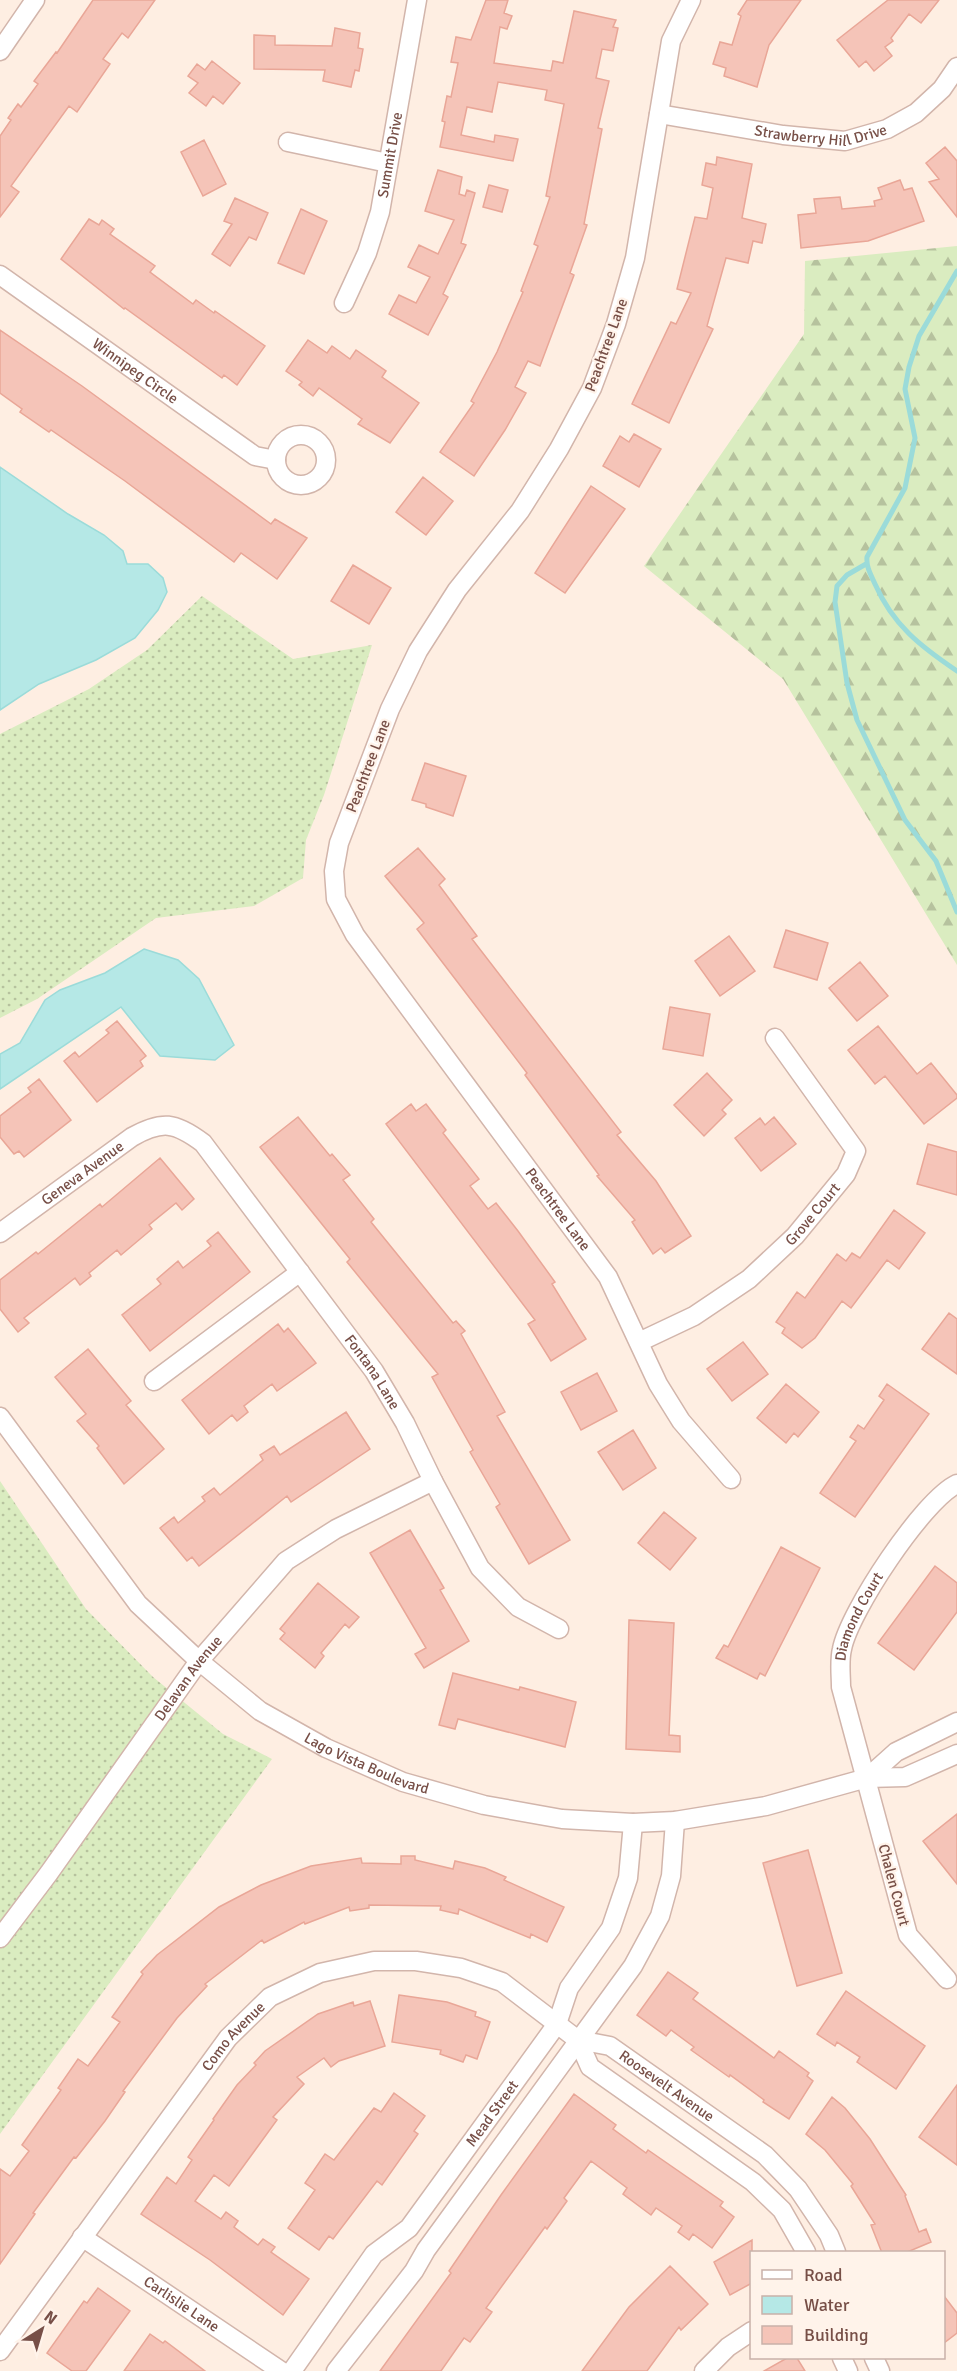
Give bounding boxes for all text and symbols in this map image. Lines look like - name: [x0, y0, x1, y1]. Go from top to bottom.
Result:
- street label: Summit Drive: [374, 111, 406, 199]
- street label: Strawberry Hill Drive: [753, 121, 889, 150]
- street label: Peachtree Lane: [581, 296, 631, 394]
- street label: Winnipeg Circle: [89, 334, 182, 408]
- street label: Peachtree Lane: [342, 717, 394, 815]
- street label: Geneva Avenue: [38, 1137, 127, 1209]
- street label: Peachtree Lane: [522, 1165, 594, 1254]
- street label: Grove Court: [781, 1179, 844, 1250]
- street label: Fontana Lane: [341, 1331, 404, 1413]
- street label: Diamond Court: [831, 1569, 887, 1662]
- street label: Delavan Avenue: [151, 1632, 226, 1724]
- street label: Lago Vista Boulevard: [301, 1729, 431, 1798]
- street label: Chalen Court: [874, 1842, 914, 1928]
- street label: Como Avenue: [198, 1998, 269, 2075]
- street label: Roosevelt Avenue: [616, 2046, 718, 2125]
- street label: Mead Street: [462, 2077, 522, 2150]
- legend: [750, 2251, 945, 2359]
- text: Road: [804, 2264, 843, 2286]
- street label: Carlislie Lane: [140, 2272, 223, 2336]
- text: Water: [804, 2294, 850, 2316]
- north arrow: [12, 2299, 72, 2359]
- text: N: [40, 2306, 61, 2329]
- text: Building: [804, 2324, 868, 2346]

